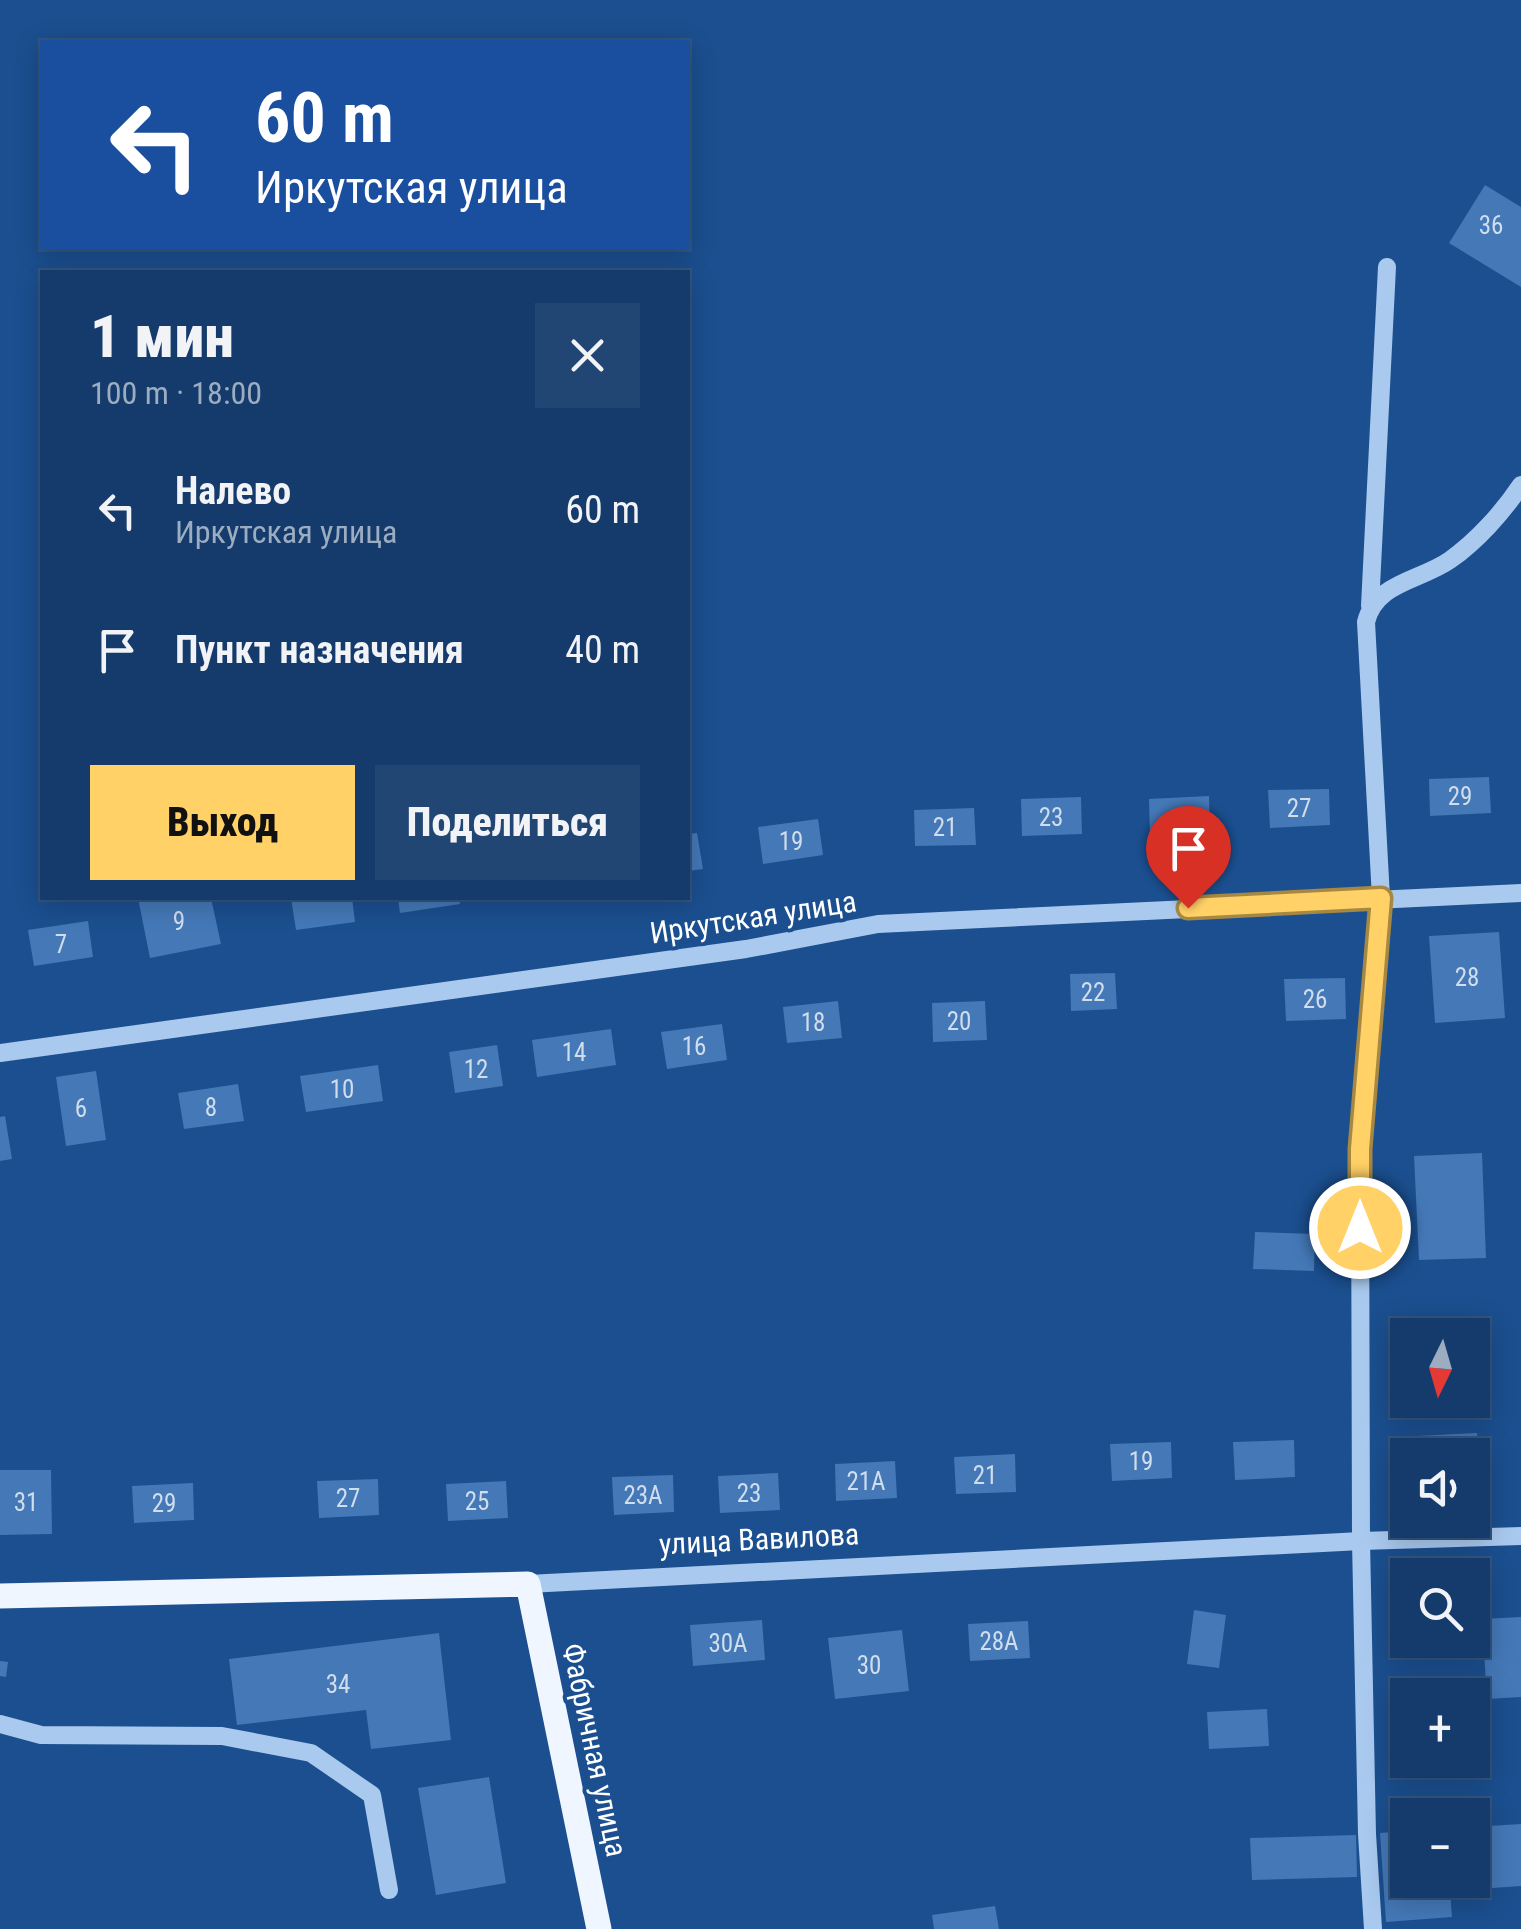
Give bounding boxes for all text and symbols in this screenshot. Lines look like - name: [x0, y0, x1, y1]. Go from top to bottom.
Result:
- text: 60 m: [255, 77, 394, 159]
- icon: left: [90, 80, 220, 210]
- text: Иркутская улица: [255, 161, 568, 214]
- house number: 36: [1479, 211, 1503, 240]
- text: 1 мин: [90, 301, 234, 372]
- button: close: [535, 303, 640, 408]
- text: 100 m · 18:00: [90, 374, 262, 412]
- text: Налево: [175, 469, 291, 513]
- icon: left: [90, 483, 145, 538]
- text: 60 m: [565, 488, 640, 532]
- text: Иркутская улица: [175, 513, 397, 551]
- icon: arrive: [90, 623, 145, 678]
- text: Пункт назначения: [175, 628, 464, 672]
- text: 40 m: [565, 628, 640, 672]
- button: Выход: [90, 765, 355, 880]
- button: Поделиться: [375, 765, 640, 880]
- house number: 29: [1448, 782, 1472, 811]
- house number: 27: [1287, 794, 1311, 823]
- house number: 23: [1039, 803, 1063, 832]
- pin: [1146, 806, 1231, 909]
- house number: 21: [933, 813, 957, 842]
- icon: arrive: [1161, 821, 1216, 876]
- house number: 19: [779, 827, 803, 856]
- street label: Иркутская улица: [647, 883, 859, 951]
- house number: 9: [173, 907, 185, 936]
- house number: 7: [55, 930, 67, 959]
- house number: 28: [1455, 963, 1479, 992]
- house number: 22: [1081, 978, 1105, 1007]
- house number: 26: [1303, 985, 1327, 1014]
- house number: 20: [947, 1007, 971, 1036]
- house number: 18: [801, 1008, 825, 1037]
- house number: 16: [682, 1032, 706, 1061]
- house number: 14: [562, 1038, 586, 1067]
- house number: 12: [464, 1055, 488, 1084]
- house number: 10: [330, 1075, 354, 1104]
- house number: 8: [205, 1093, 217, 1122]
- house number: 6: [75, 1094, 87, 1123]
- position arrow: [1308, 1176, 1412, 1280]
- north arrow: [1390, 1318, 1490, 1418]
- map controls: [1390, 1318, 1490, 1898]
- button: sound: [1390, 1438, 1490, 1538]
- house number: 19: [1129, 1447, 1153, 1476]
- house number: 21: [973, 1461, 997, 1490]
- house number: 21А: [846, 1467, 886, 1496]
- house number: 23: [737, 1479, 761, 1508]
- house number: 23А: [623, 1481, 663, 1510]
- house number: 27: [336, 1484, 360, 1513]
- house number: 25: [465, 1487, 489, 1516]
- house number: 31: [14, 1488, 38, 1517]
- house number: 29: [152, 1489, 176, 1518]
- street label: улица Вавилова: [658, 1516, 860, 1562]
- button: search: [1390, 1558, 1490, 1658]
- house number: 28А: [979, 1627, 1019, 1656]
- house number: 30А: [708, 1629, 748, 1658]
- street label: Фабричная улица: [555, 1640, 635, 1860]
- house number: 30: [857, 1651, 881, 1680]
- house number: 34: [326, 1670, 350, 1699]
- button: +: [1390, 1678, 1490, 1778]
- button: −: [1390, 1798, 1490, 1898]

